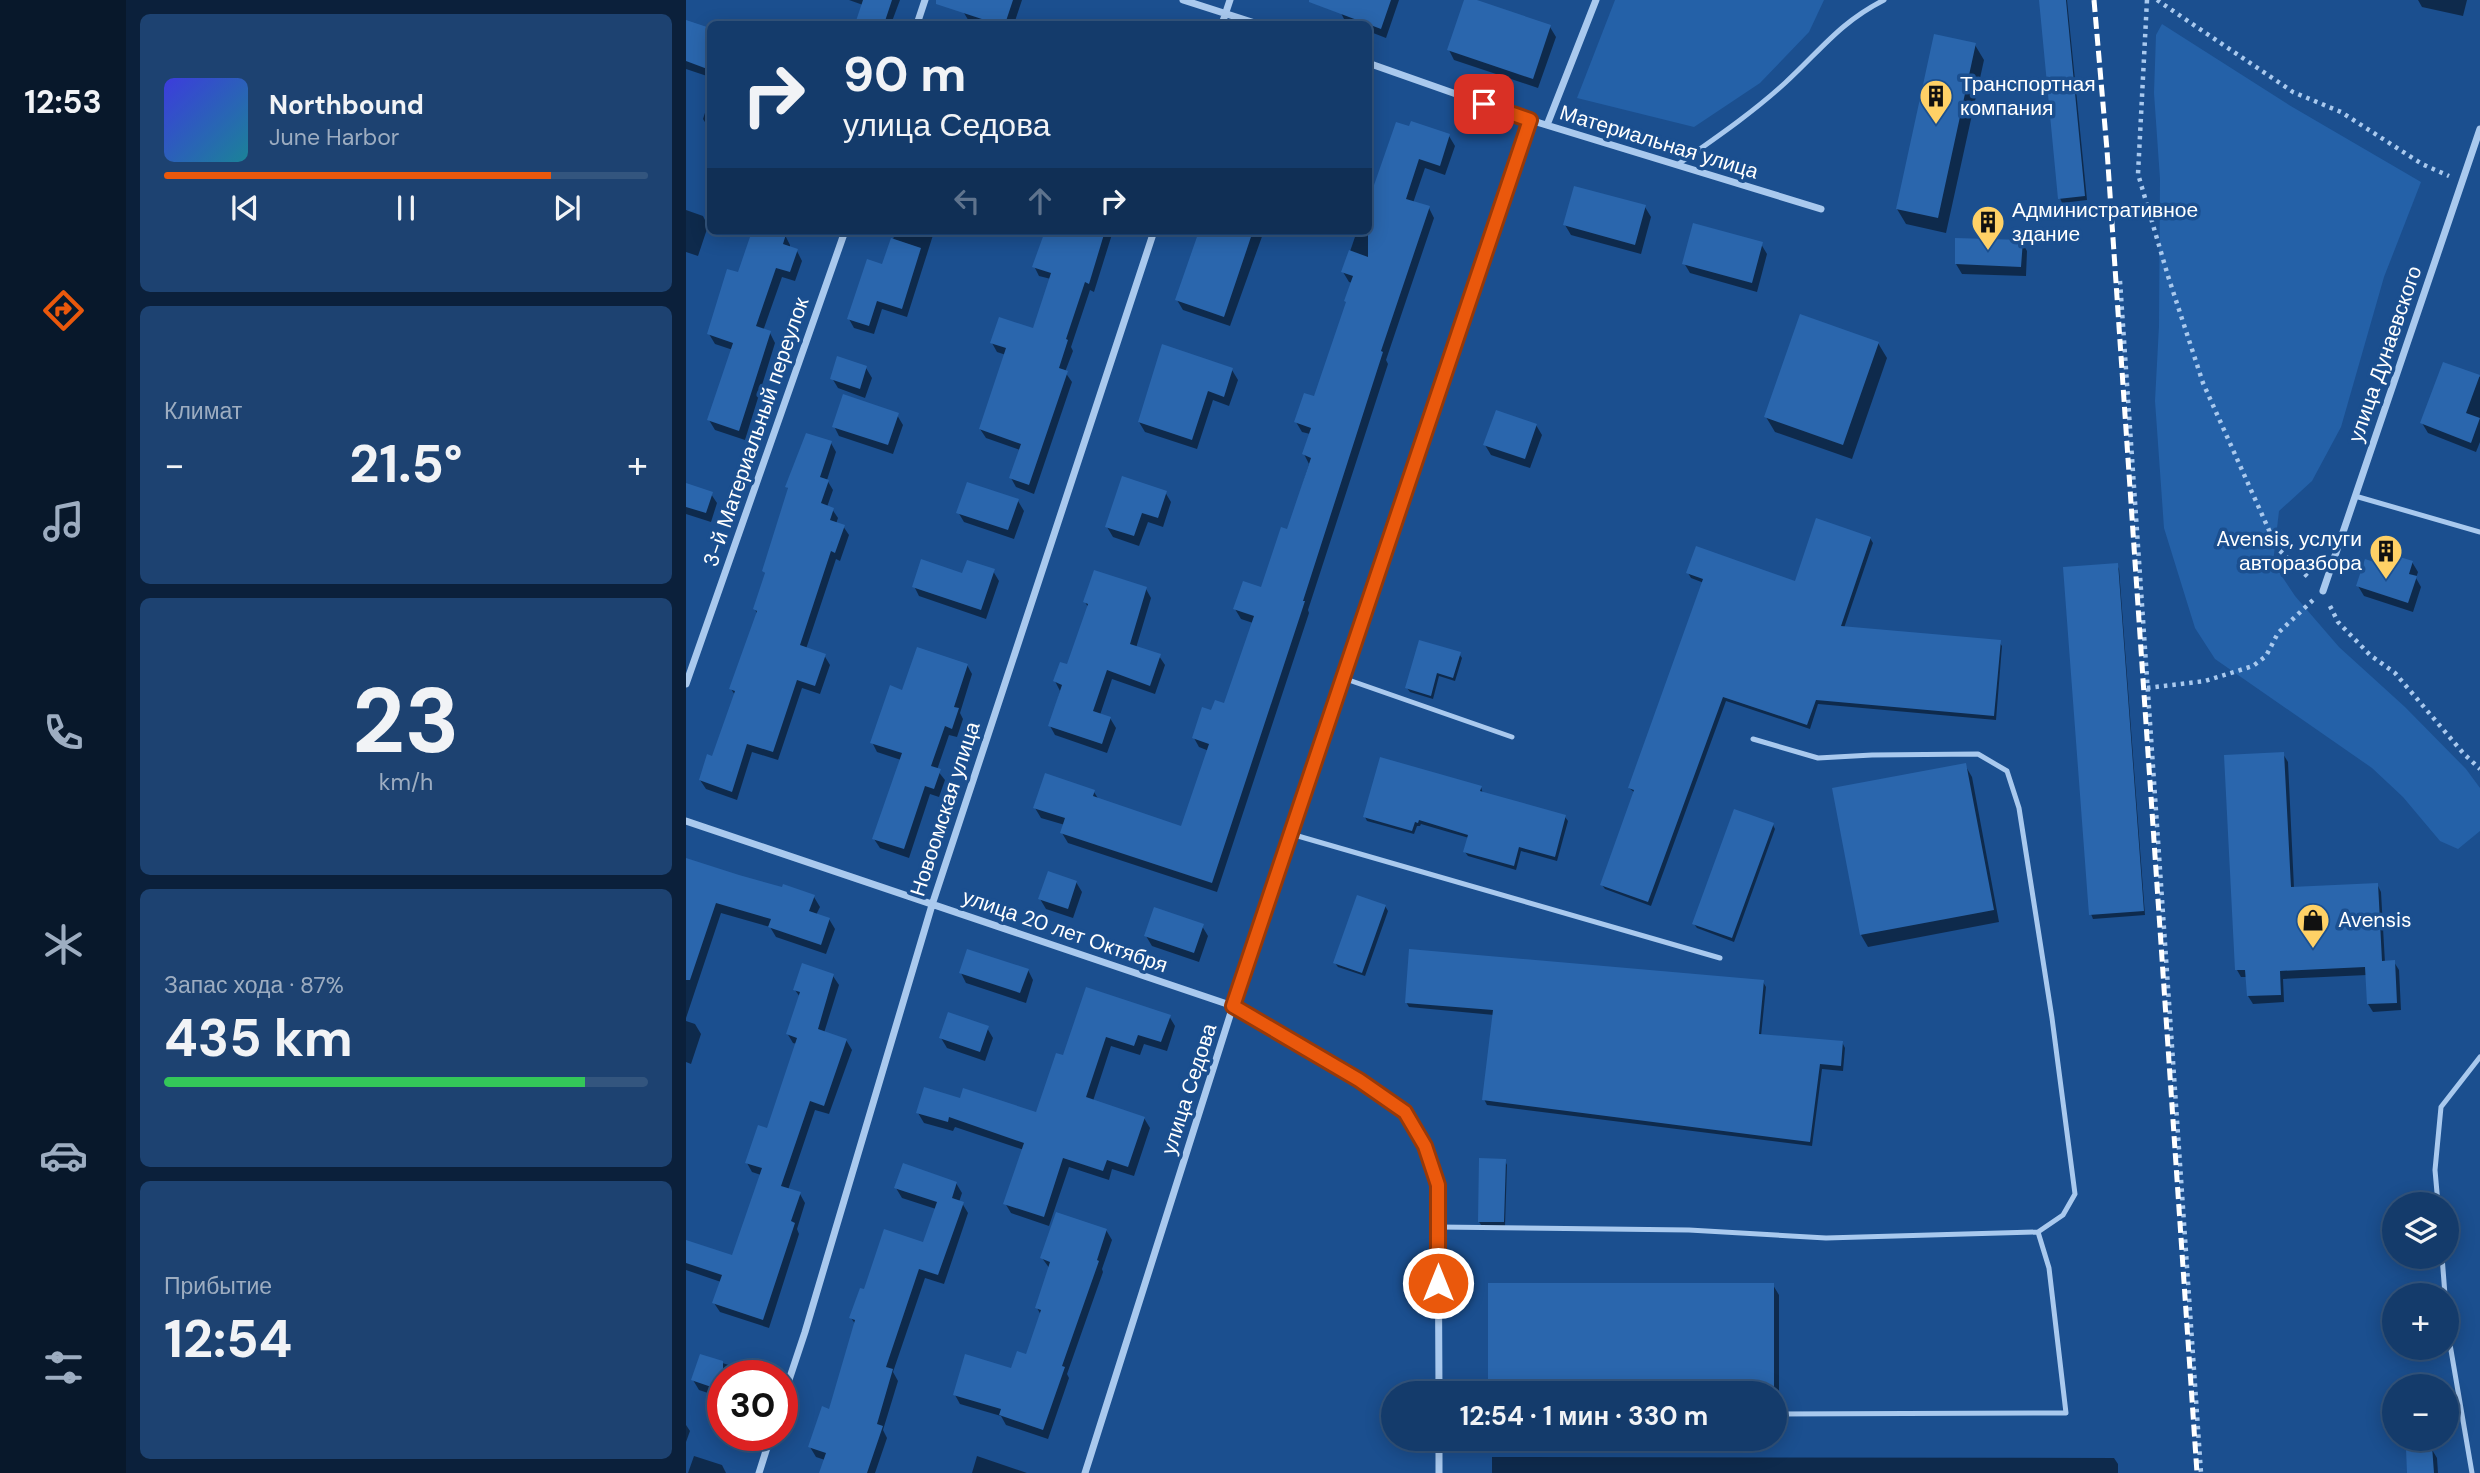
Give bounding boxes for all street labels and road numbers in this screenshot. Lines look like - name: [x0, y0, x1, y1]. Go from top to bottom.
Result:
- street label: Материальная улица: [1556, 98, 1762, 186]
- street label: улица Дунаевского: [2342, 262, 2428, 446]
- street label: 3-й Материальный переулок: [697, 293, 816, 570]
- street label: Новоомская улица: [904, 718, 987, 900]
- street label: улица 20 лет Октября: [959, 883, 1171, 979]
- street label: улица Седова: [1155, 1020, 1223, 1158]

